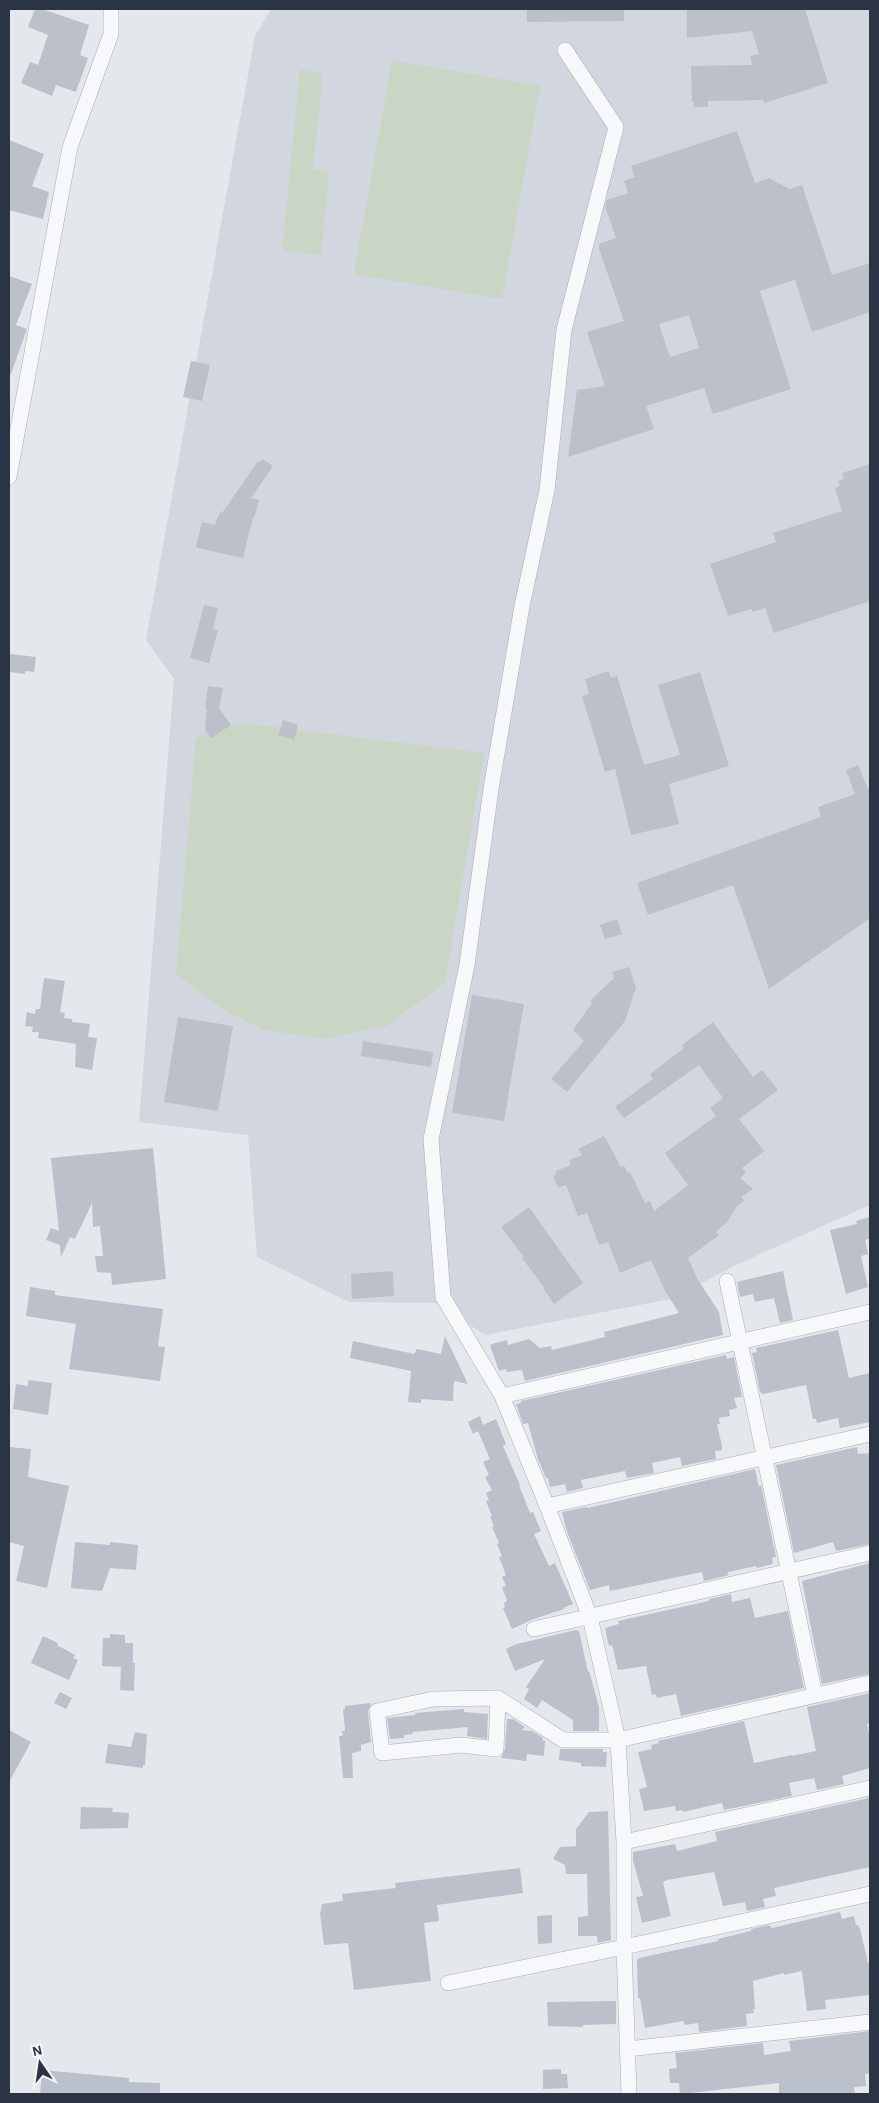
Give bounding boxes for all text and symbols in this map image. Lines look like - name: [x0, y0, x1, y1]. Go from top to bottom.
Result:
- north arrow: [15, 2038, 65, 2088]
- text: N: [31, 2043, 44, 2059]

